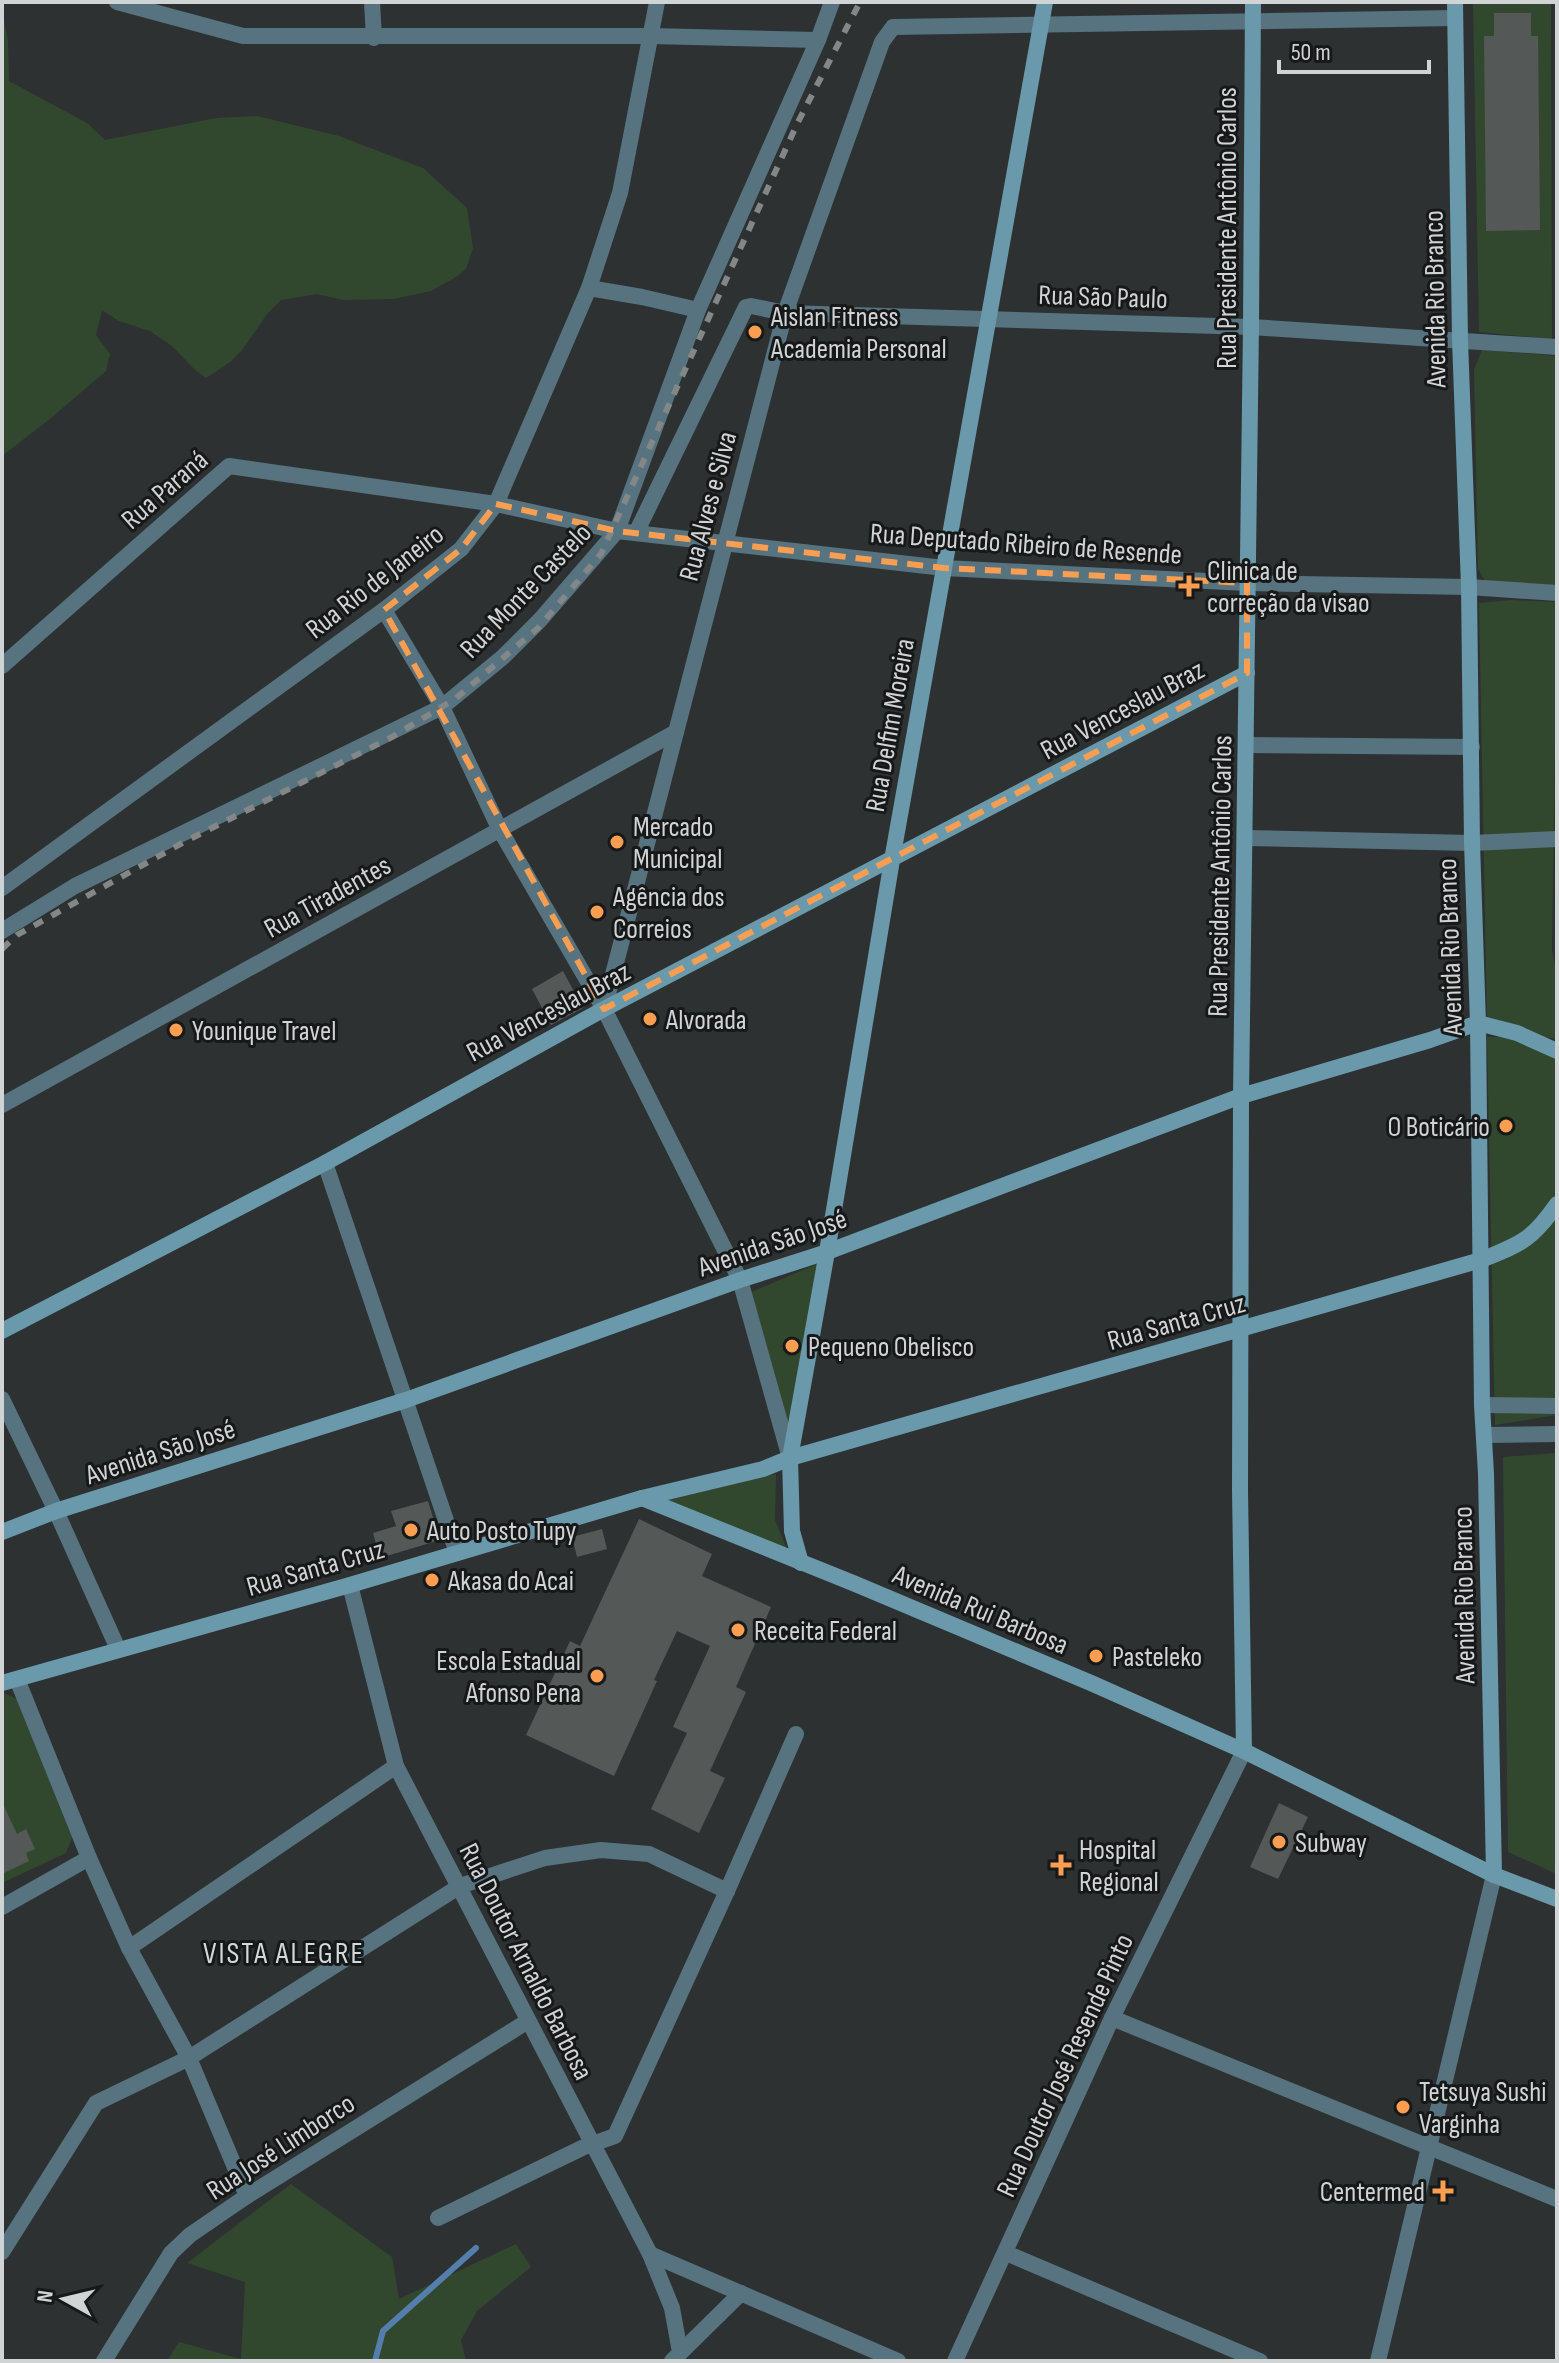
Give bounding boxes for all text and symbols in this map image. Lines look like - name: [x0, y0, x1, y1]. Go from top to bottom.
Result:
- scale bar: [1279, 24, 1429, 74]
- text: 50 m: [1291, 38, 1331, 67]
- street label: Rua Presidente Antônio Carlos: [1211, 87, 1244, 369]
- street label: Avenida Rio Branco: [1417, 210, 1454, 389]
- street label: Rua São Paulo: [1038, 279, 1168, 316]
- place label: Aislan Fitness Academia Personal: [770, 301, 947, 366]
- marker: Aislan Fitness Academia Personal: [746, 323, 764, 341]
- street label: Rua Alves e Silva: [673, 428, 744, 585]
- street label: Rua Paraná: [115, 444, 215, 536]
- street label: Rua Monte Castelo: [454, 517, 599, 665]
- street label: Rua Deputado Ribeiro de Resende: [869, 517, 1183, 572]
- street label: Rua Rio de Janeiro: [299, 518, 450, 646]
- place label: Clinica de correção da visao: [1207, 555, 1370, 620]
- marker: Clinica de correção da visao: [1178, 575, 1200, 597]
- street label: Rua Delfim Moreira: [859, 636, 922, 815]
- street label: Rua Venceslau Braz: [1035, 653, 1210, 767]
- street label: Rua Presidente Antônio Carlos: [1202, 735, 1239, 1017]
- place label: Mercado Municipal: [633, 811, 723, 876]
- marker: Mercado Municipal: [608, 833, 626, 851]
- street label: Rua Tiradentes: [259, 849, 397, 946]
- street label: Avenida Rio Branco: [1431, 858, 1470, 1037]
- place label: Agência dos Correios: [612, 881, 725, 946]
- marker: Agência dos Correios: [588, 903, 606, 921]
- street label: Rua Venceslau Braz: [461, 955, 636, 1069]
- place label: Alvorada: [665, 1004, 747, 1037]
- marker: Alvorada: [641, 1010, 659, 1028]
- place label: Younique Travel: [192, 1015, 336, 1048]
- marker: Younique Travel: [167, 1021, 185, 1039]
- place label: O Boticário: [1387, 1111, 1490, 1144]
- marker: O Boticário: [1497, 1117, 1515, 1135]
- street label: Avenida São José: [693, 1203, 851, 1285]
- street label: Rua Santa Cruz: [1104, 1287, 1249, 1358]
- place label: Pequeno Obelisco: [808, 1331, 974, 1364]
- marker: Pequeno Obelisco: [783, 1337, 801, 1355]
- street label: Avenida São José: [81, 1413, 239, 1492]
- street label: Avenida Rio Branco: [1446, 1506, 1483, 1685]
- place label: Auto Posto Tupy: [426, 1515, 576, 1548]
- marker: Auto Posto Tupy: [402, 1521, 420, 1539]
- street label: Rua Santa Cruz: [243, 1533, 388, 1604]
- street label: Avenida Rui Barbosa: [887, 1558, 1073, 1662]
- place label: Akasa do Acai: [447, 1565, 574, 1598]
- marker: Akasa do Acai: [423, 1571, 441, 1589]
- place label: Receita Federal: [754, 1615, 897, 1648]
- marker: Receita Federal: [729, 1621, 747, 1639]
- place label: Pasteleko: [1112, 1641, 1202, 1674]
- place label: Escola Estadual Afonso Pena: [436, 1645, 581, 1710]
- marker: Pasteleko: [1087, 1647, 1105, 1665]
- marker: Escola Estadual Afonso Pena: [588, 1667, 606, 1685]
- place label: Subway: [1295, 1827, 1367, 1860]
- marker: Subway: [1270, 1833, 1288, 1851]
- place label: Hospital Regional: [1079, 1834, 1159, 1899]
- street label: Rua Doutor Arnaldo Barbosa: [452, 1838, 600, 2085]
- marker: Hospital Regional: [1050, 1854, 1072, 1876]
- street label: Rua Doutor José Resende Pinto: [990, 1929, 1141, 2202]
- district label: VISTA ALEGRE: [203, 1936, 365, 1972]
- place label: Tetsuya Sushi Varginha: [1419, 2076, 1546, 2141]
- street label: Rua José Limborco: [201, 2087, 361, 2207]
- marker: Tetsuya Sushi Varginha: [1394, 2098, 1412, 2116]
- place label: Centermed: [1320, 2176, 1425, 2209]
- marker: Centermed: [1432, 2180, 1454, 2202]
- north arrow: [24, 2259, 104, 2339]
- text: N: [31, 2289, 60, 2304]

